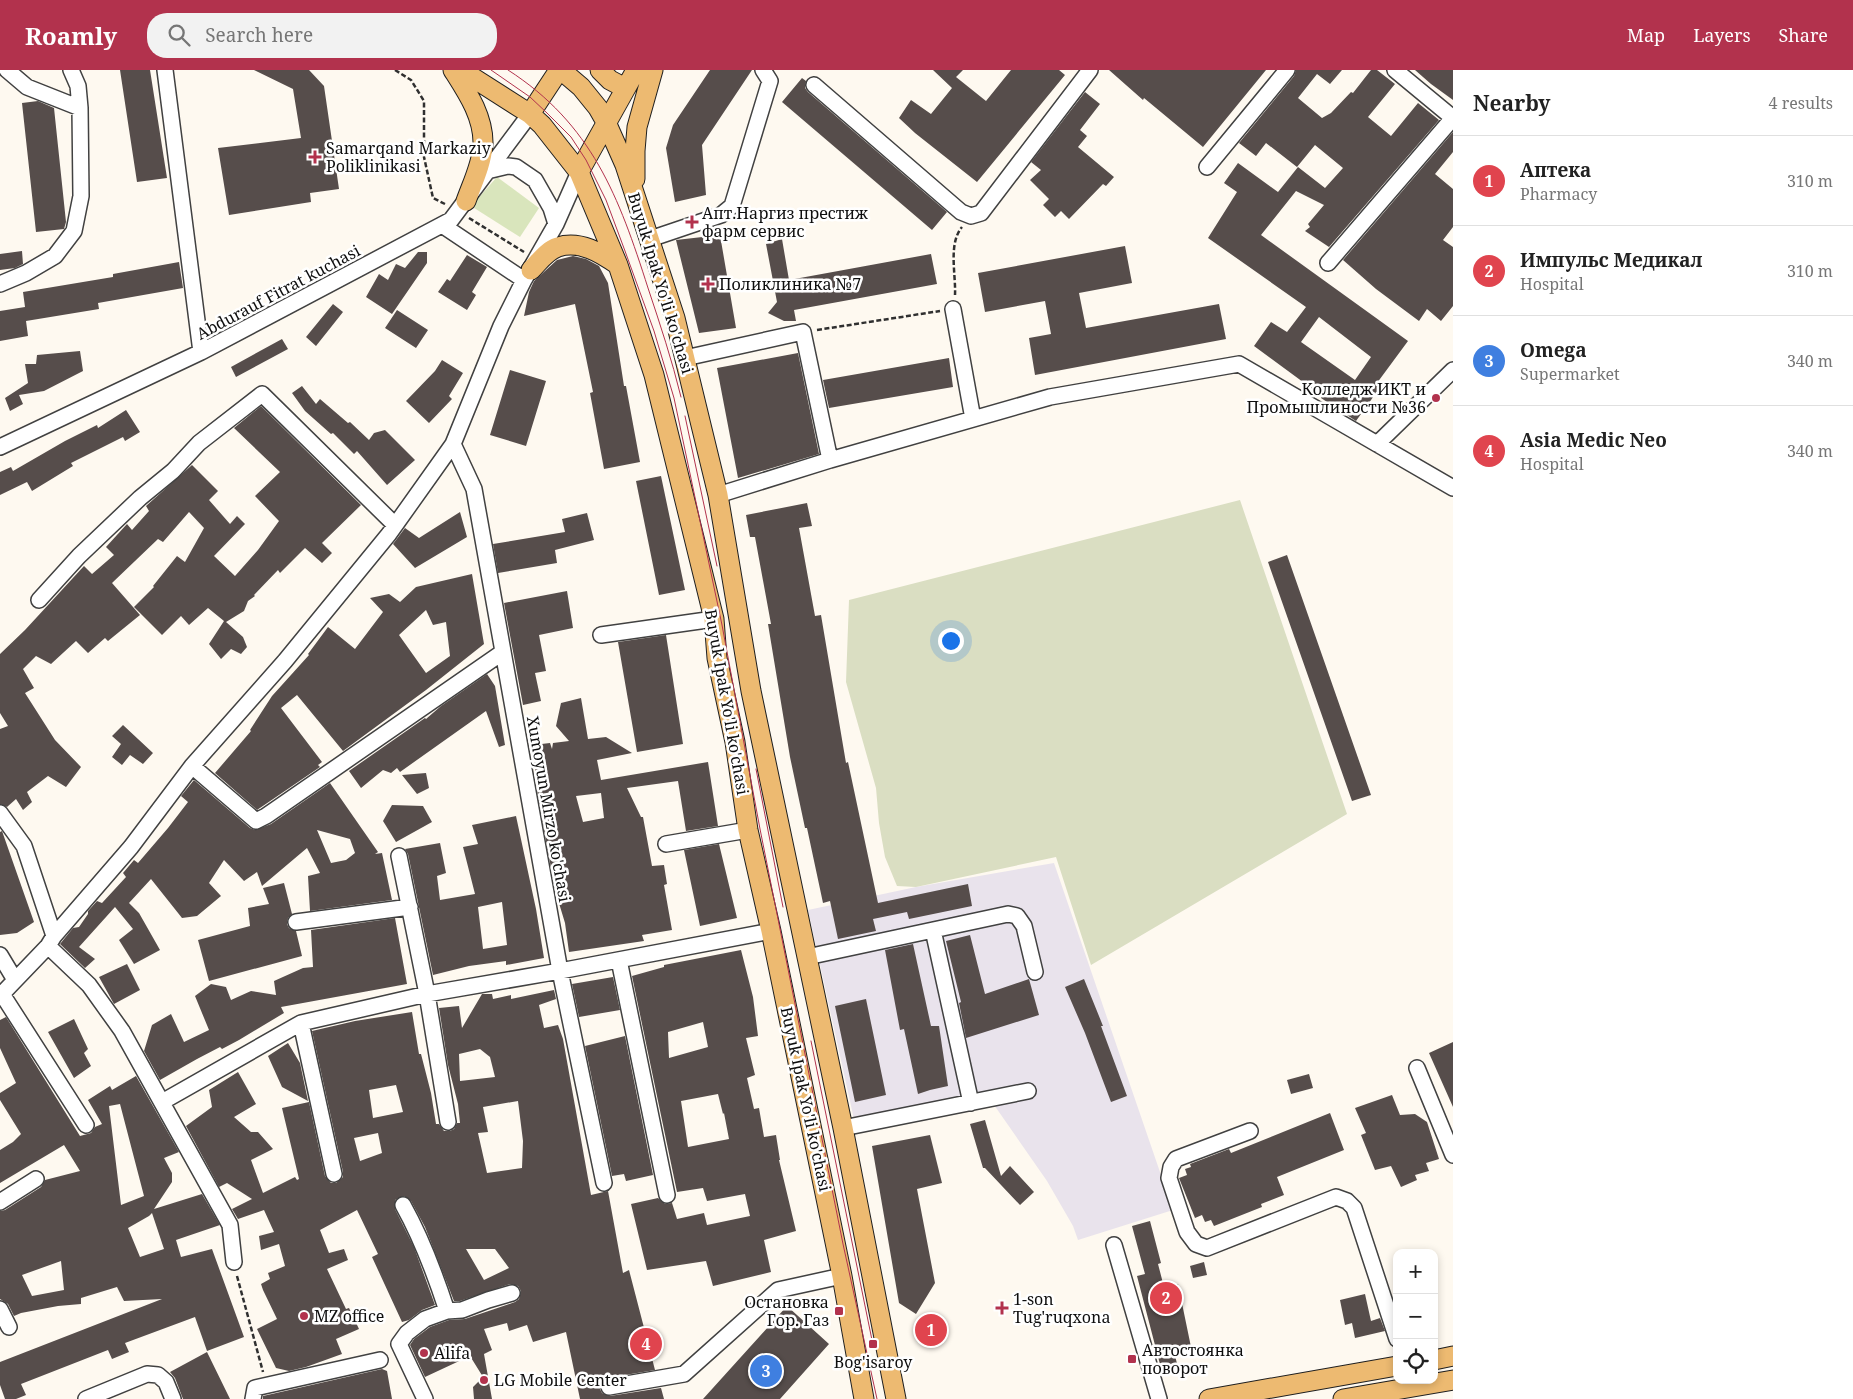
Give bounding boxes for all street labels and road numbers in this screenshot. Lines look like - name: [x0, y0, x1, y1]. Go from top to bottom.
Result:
- street label: Buyuk Ipak Yo'li ko'chasi: [623, 190, 699, 376]
- street label: Abdurauf Fitrat kuchasi: [192, 239, 364, 345]
- street label: Buyuk Ipak Yo'li ko'chasi: [700, 607, 754, 797]
- street label: Xumoyun Mirzo ko'chasi: [522, 714, 576, 904]
- street label: Buyuk Ipak Yo'li ko'chasi: [776, 1005, 836, 1193]

